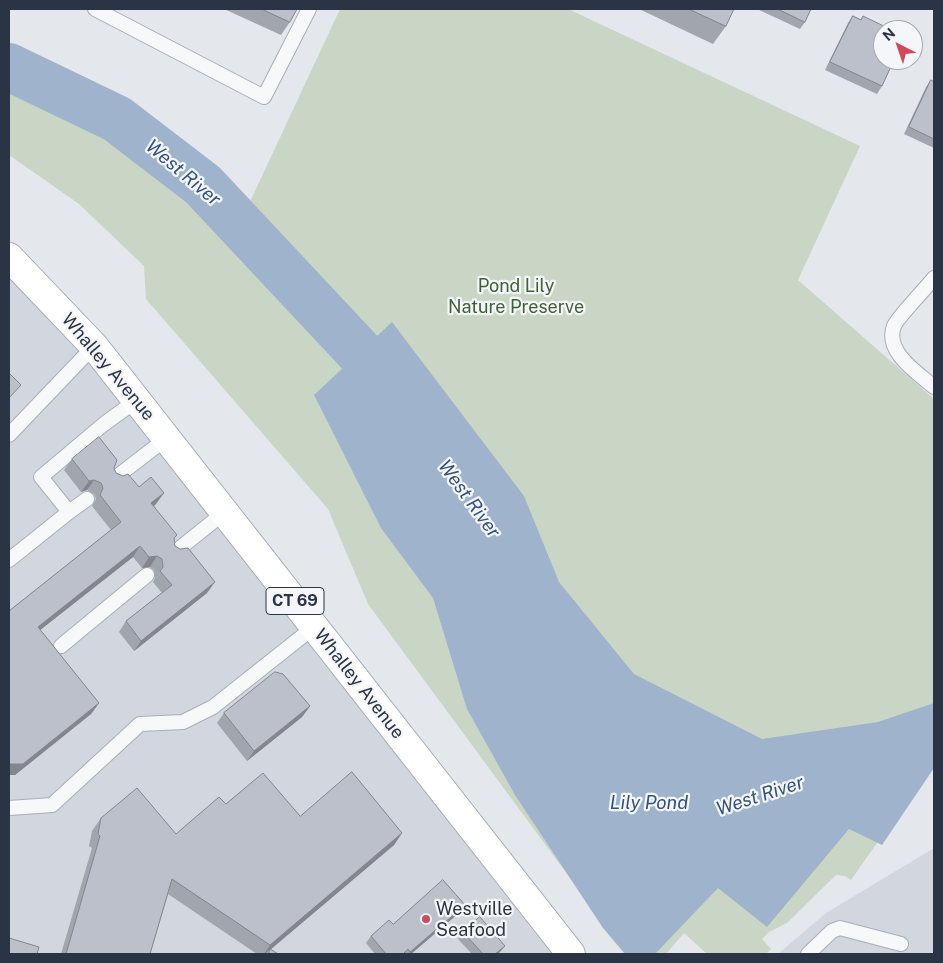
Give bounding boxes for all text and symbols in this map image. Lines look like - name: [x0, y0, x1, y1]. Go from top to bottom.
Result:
- north arrow: [873, 20, 923, 70]
- text: N: [879, 25, 898, 44]
- water label: West River: [141, 135, 225, 211]
- park label: Pond Lily Nature Preserve: [448, 275, 584, 318]
- street label: Whalley Avenue: [57, 309, 159, 425]
- water label: West River: [433, 456, 505, 542]
- road number: CT 69: [266, 588, 324, 614]
- street label: Whalley Avenue: [309, 625, 409, 743]
- water label: West River: [713, 771, 807, 821]
- water label: Lily Pond: [610, 792, 688, 814]
- place label: Westville Seafood: [436, 898, 512, 941]
- marker: Westville Seafood: [420, 913, 432, 925]

